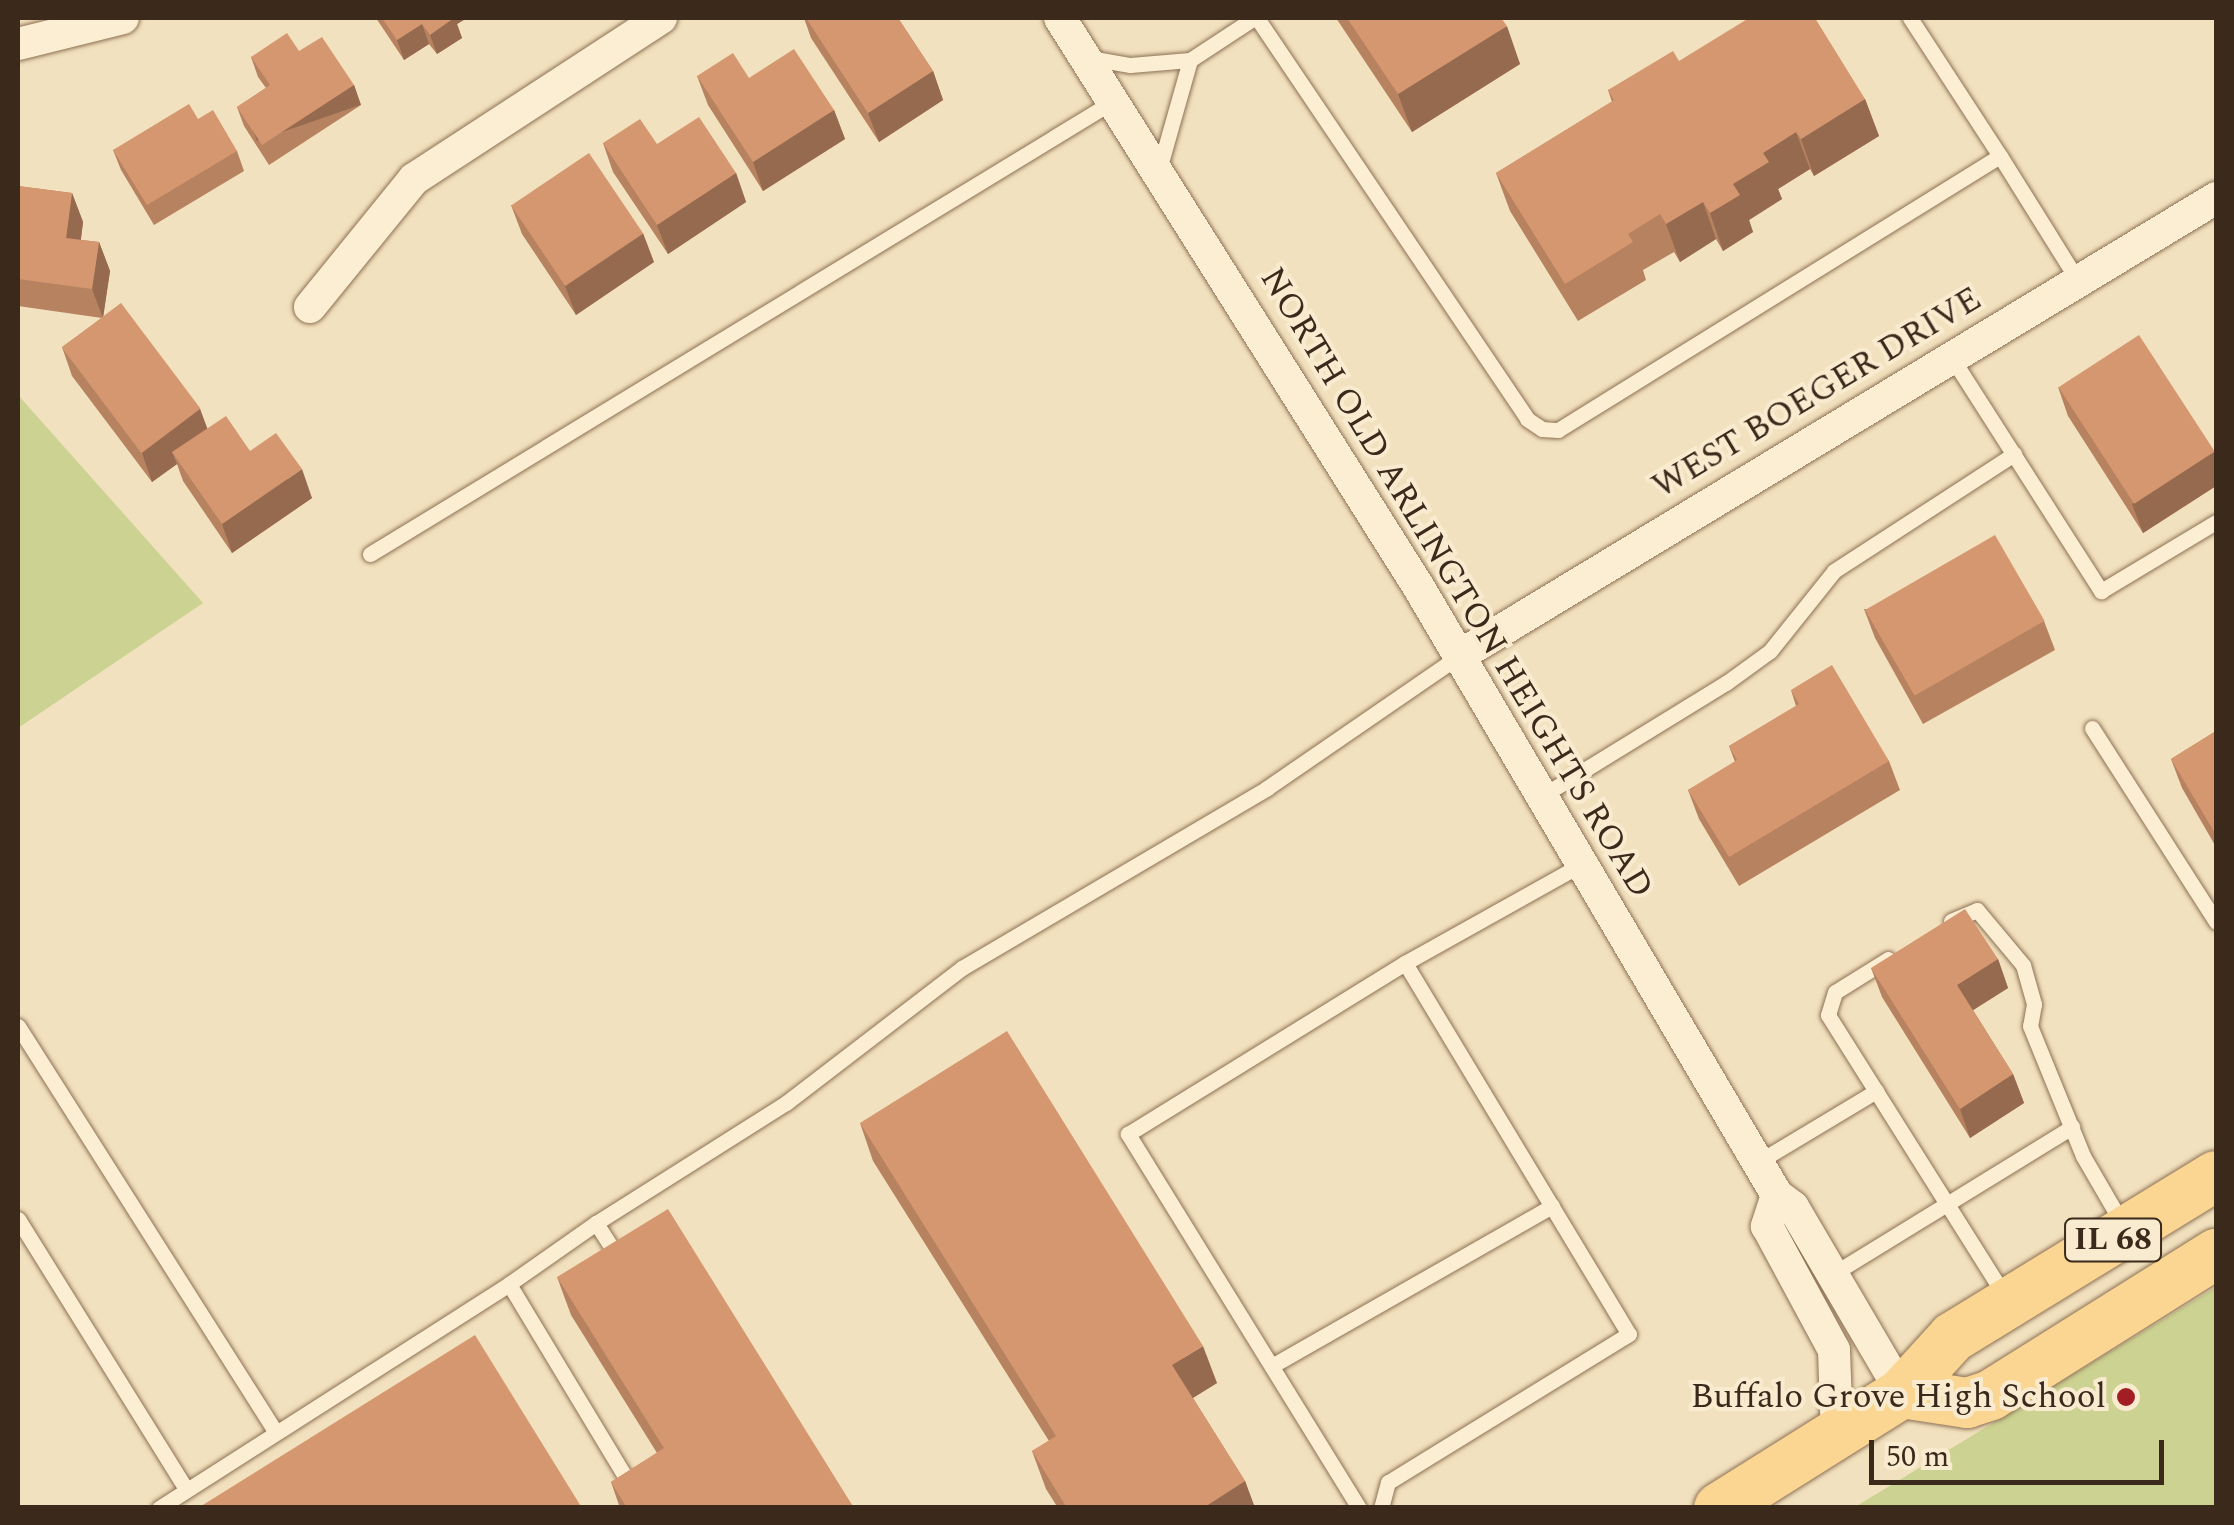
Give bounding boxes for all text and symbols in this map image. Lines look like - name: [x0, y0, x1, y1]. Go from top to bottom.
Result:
- street label: NORTH OLD ARLINGTON HEIGHTS ROAD: [1250, 260, 1662, 906]
- street label: WEST BOEGER DRIVE: [1645, 278, 1989, 508]
- road number: IL 68: [2063, 1213, 2163, 1267]
- place label: Buffalo Grove High School: [1690, 1376, 2106, 1418]
- marker: Buffalo Grove High School: [2115, 1386, 2137, 1408]
- scale bar: [1874, 1420, 2169, 1482]
- text: 50 m: [1886, 1434, 1949, 1480]

